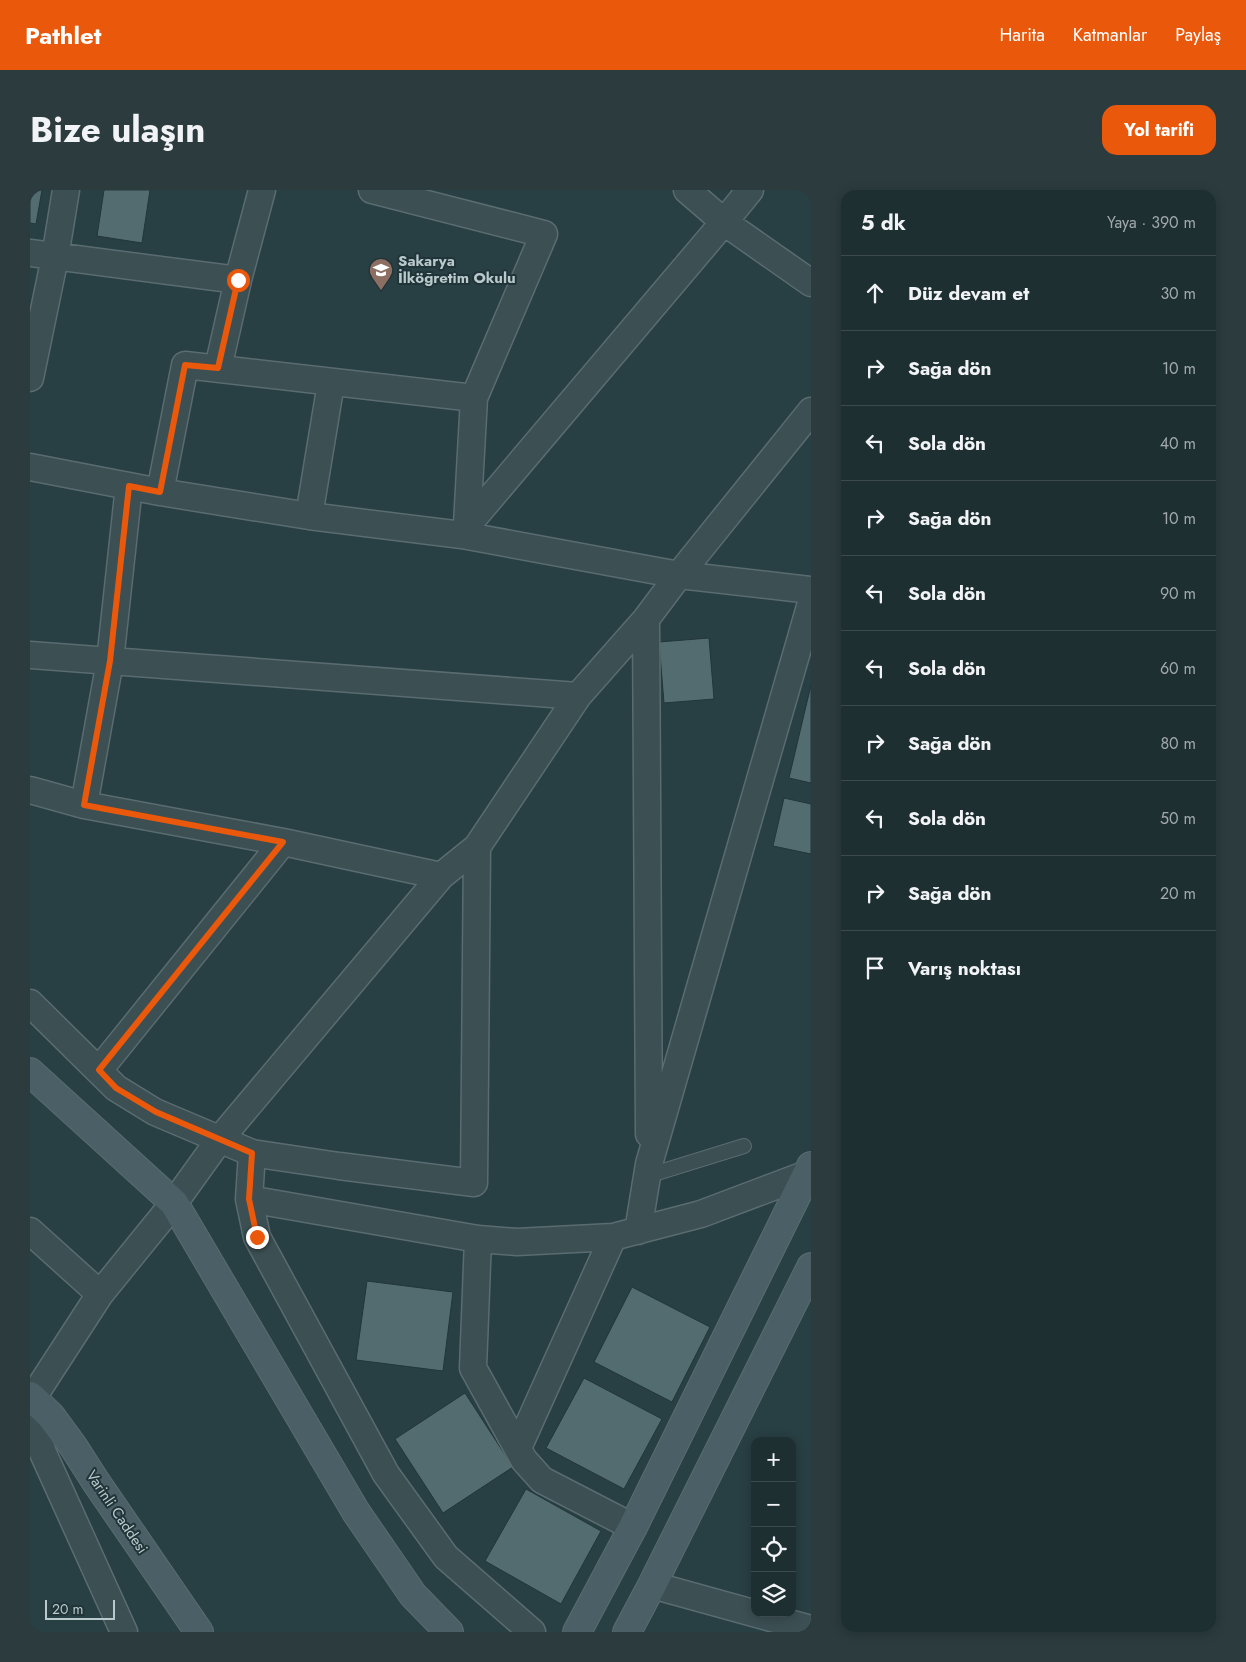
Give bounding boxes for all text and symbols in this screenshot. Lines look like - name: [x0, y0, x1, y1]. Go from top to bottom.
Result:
- text: Pathlet: [25, 18, 101, 53]
- text: Harita: [999, 22, 1045, 48]
- text: Katmanlar: [1073, 22, 1147, 48]
- text: Paylaş: [1175, 22, 1221, 48]
- text: Bize ulaşın: [30, 105, 205, 155]
- button: Yol tarifi: [1102, 105, 1216, 155]
- text: 5 dk: [861, 208, 906, 238]
- text: Yaya · 390 m: [1107, 211, 1196, 234]
- place label: Sakarya İlköğretim Okulu: [398, 250, 516, 289]
- school or university icon: Sakarya İlköğretim Okulu: [368, 257, 394, 291]
- route start: [227, 269, 250, 292]
- icon: ahead: [861, 279, 889, 307]
- text: Düz devam et: [908, 280, 1029, 307]
- text: 30 m: [1160, 282, 1196, 305]
- icon: right: [861, 354, 889, 382]
- text: Sağa dön: [908, 355, 992, 382]
- text: 10 m: [1162, 357, 1196, 380]
- icon: left: [861, 429, 889, 457]
- text: Sola dön: [908, 430, 986, 457]
- text: 40 m: [1160, 432, 1196, 455]
- icon: right: [861, 504, 889, 532]
- text: Sağa dön: [908, 505, 992, 532]
- text: 10 m: [1162, 507, 1196, 530]
- icon: left: [861, 579, 889, 607]
- text: Sola dön: [908, 580, 986, 607]
- text: 90 m: [1160, 582, 1196, 605]
- icon: left: [861, 654, 889, 682]
- text: Sola dön: [908, 655, 986, 682]
- text: 60 m: [1160, 657, 1196, 680]
- icon: right: [861, 729, 889, 757]
- text: Sağa dön: [908, 730, 992, 757]
- text: 80 m: [1160, 732, 1196, 755]
- icon: left: [861, 804, 889, 832]
- text: Sola dön: [908, 805, 986, 832]
- text: 50 m: [1160, 807, 1196, 830]
- icon: right: [861, 879, 889, 907]
- text: Sağa dön: [908, 880, 992, 907]
- text: 20 m: [1160, 882, 1196, 905]
- icon: arrive: [861, 954, 889, 982]
- text: Varış noktası: [908, 955, 1021, 982]
- route end: [246, 1226, 269, 1249]
- map controls: [751, 1437, 796, 1617]
- button: +: [751, 1437, 796, 1482]
- street label: Varinli Caddesi: [81, 1466, 153, 1558]
- button: −: [751, 1482, 796, 1527]
- button: locate: [751, 1527, 796, 1572]
- button: layers: [751, 1572, 796, 1617]
- scale bar: [45, 1597, 115, 1620]
- text: 20 m: [52, 1599, 84, 1619]

